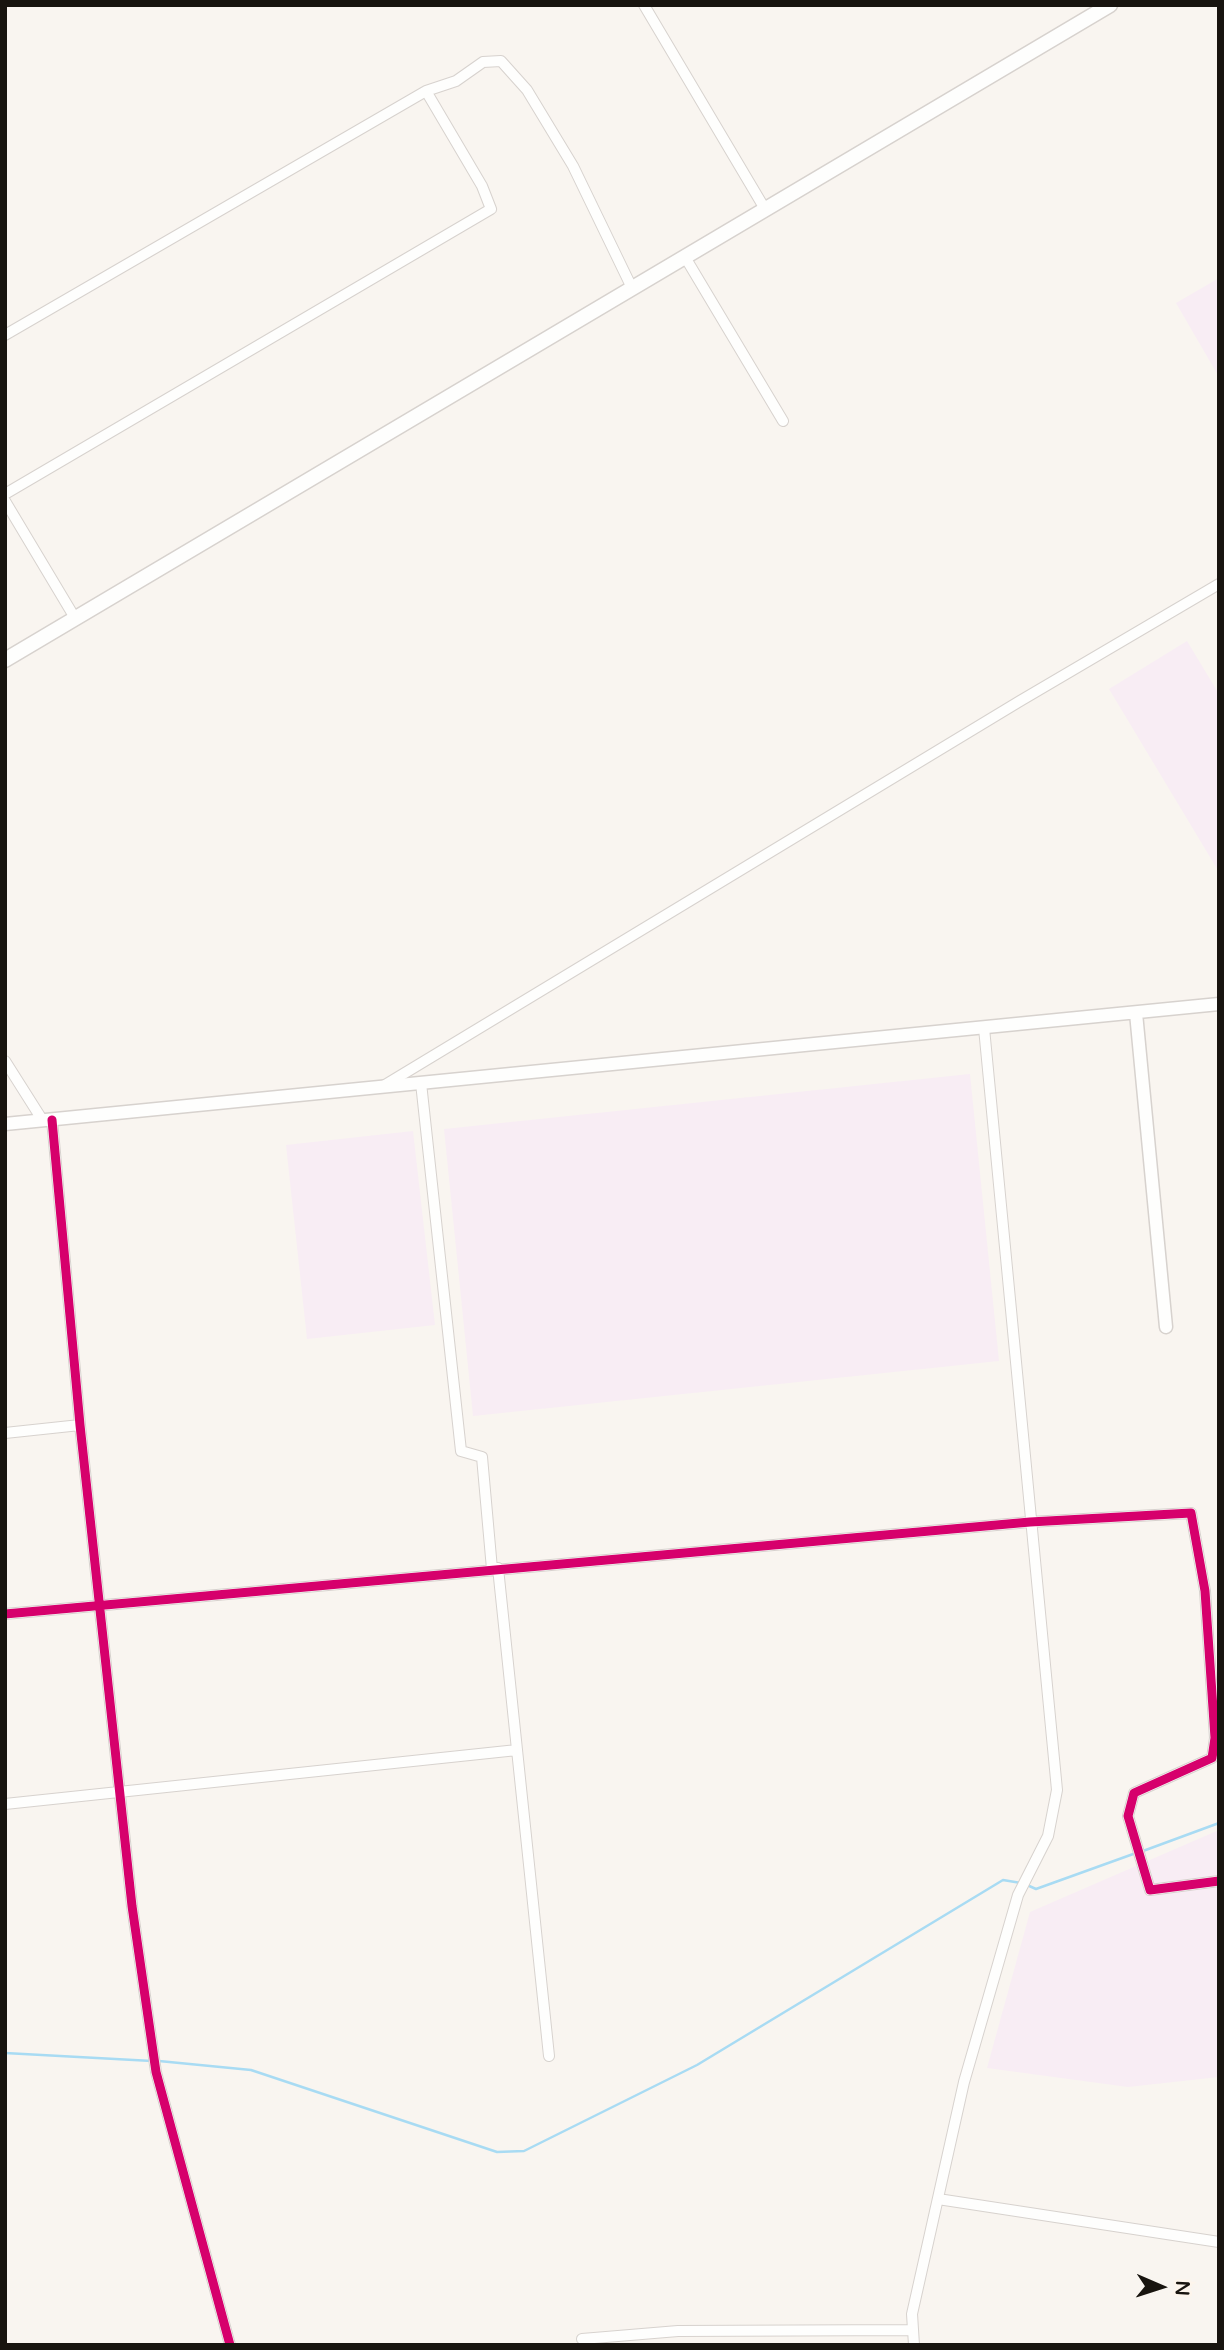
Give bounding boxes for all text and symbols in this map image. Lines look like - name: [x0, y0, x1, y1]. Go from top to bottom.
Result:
- north arrow: [1126, 2252, 1196, 2322]
- text: N: [1171, 2280, 1193, 2296]

